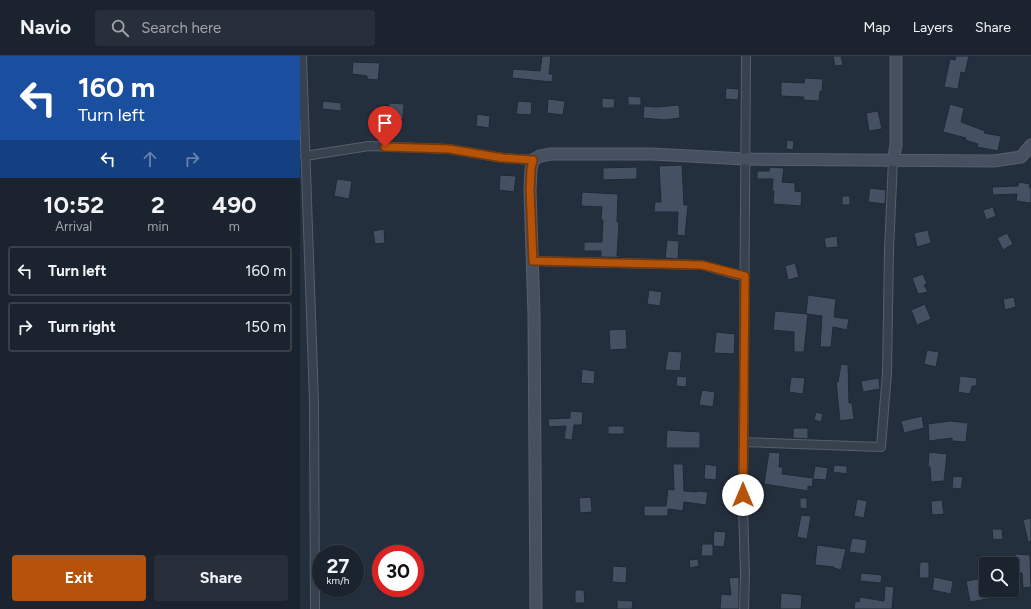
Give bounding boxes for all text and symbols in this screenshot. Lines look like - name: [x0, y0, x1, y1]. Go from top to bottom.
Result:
- search box: [95, 10, 375, 46]
- text: Navio: [20, 16, 71, 39]
- icon: search: [109, 17, 131, 39]
- text: Search here: [141, 19, 221, 37]
- text: Map: [863, 19, 891, 36]
- text: Layers: [913, 19, 953, 36]
- text: Share: [975, 19, 1011, 36]
- text: 160 m: [78, 70, 155, 104]
- icon: left: [12, 72, 64, 124]
- text: Turn left: [78, 104, 145, 126]
- pin: [368, 106, 402, 147]
- icon: arrive: [374, 112, 396, 134]
- icon: left: [97, 148, 119, 170]
- icon: ahead: [139, 148, 161, 170]
- icon: right: [181, 148, 203, 170]
- text: 10:52: [43, 190, 104, 219]
- text: 2: [151, 190, 165, 219]
- text: 490: [212, 190, 257, 219]
- text: Arrival: [55, 219, 92, 234]
- text: min: [147, 219, 169, 234]
- text: m: [229, 219, 240, 234]
- icon: left: [14, 260, 36, 282]
- text: Turn left: [48, 262, 106, 280]
- text: 160 m: [245, 262, 286, 280]
- icon: right: [14, 316, 36, 338]
- text: Turn right: [48, 318, 116, 336]
- text: 150 m: [245, 318, 286, 336]
- position arrow: [722, 474, 764, 516]
- speed limit sign: 30: [372, 545, 424, 597]
- text: 27: [327, 554, 349, 578]
- button: Exit: [12, 555, 146, 601]
- button: Share: [154, 555, 288, 601]
- map controls: [979, 557, 1019, 597]
- button: search: [979, 557, 1019, 597]
- text: km/h: [327, 574, 349, 587]

